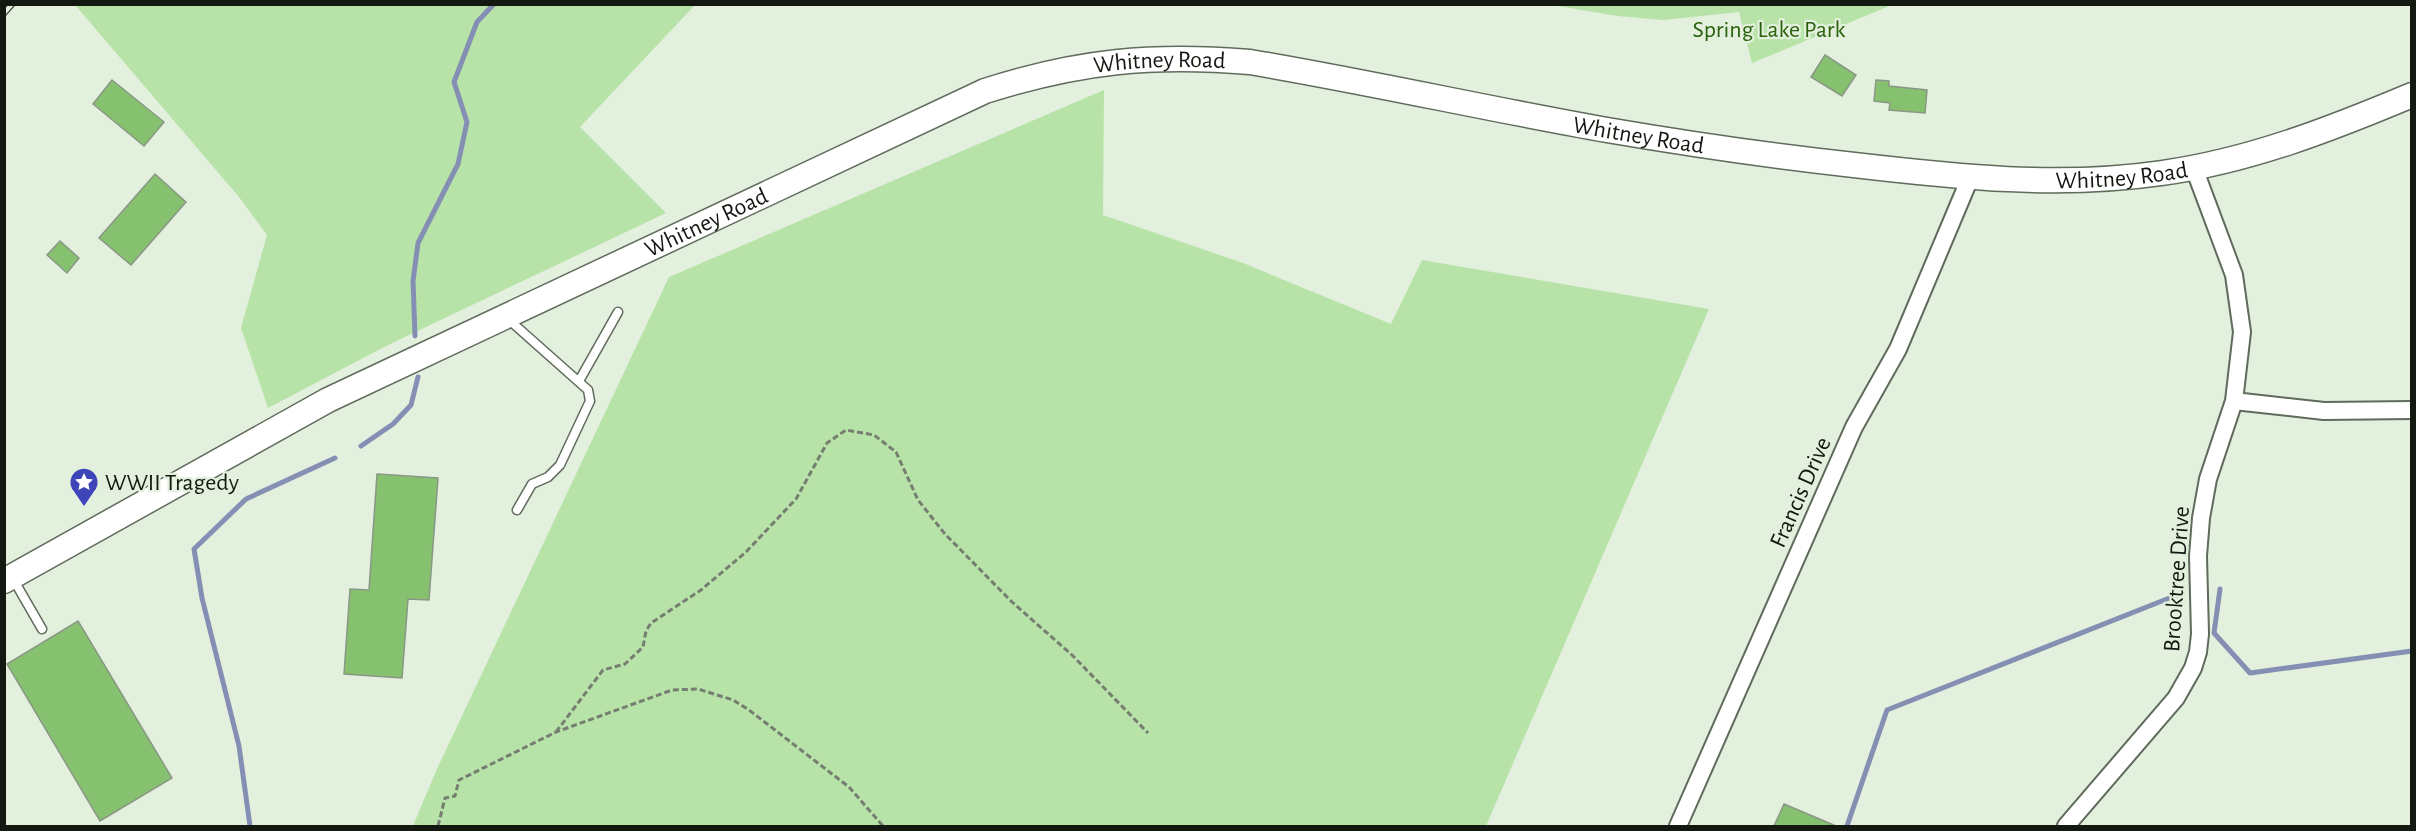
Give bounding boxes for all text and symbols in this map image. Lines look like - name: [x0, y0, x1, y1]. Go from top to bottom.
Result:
- park label: Spring Lake Park: [1693, 18, 1846, 42]
- street label: Whitney Road: [1092, 48, 1226, 78]
- street label: Whitney Road: [1571, 113, 1706, 158]
- street label: Whitney Road: [2055, 158, 2190, 193]
- street label: Whitney Road: [641, 184, 772, 262]
- street label: Francis Drive: [1766, 434, 1836, 551]
- place icon: WWII Tragedy: [68, 466, 100, 508]
- place label: WWII Tragedy: [105, 471, 239, 495]
- street label: Brooktree Drive: [2160, 505, 2194, 653]

